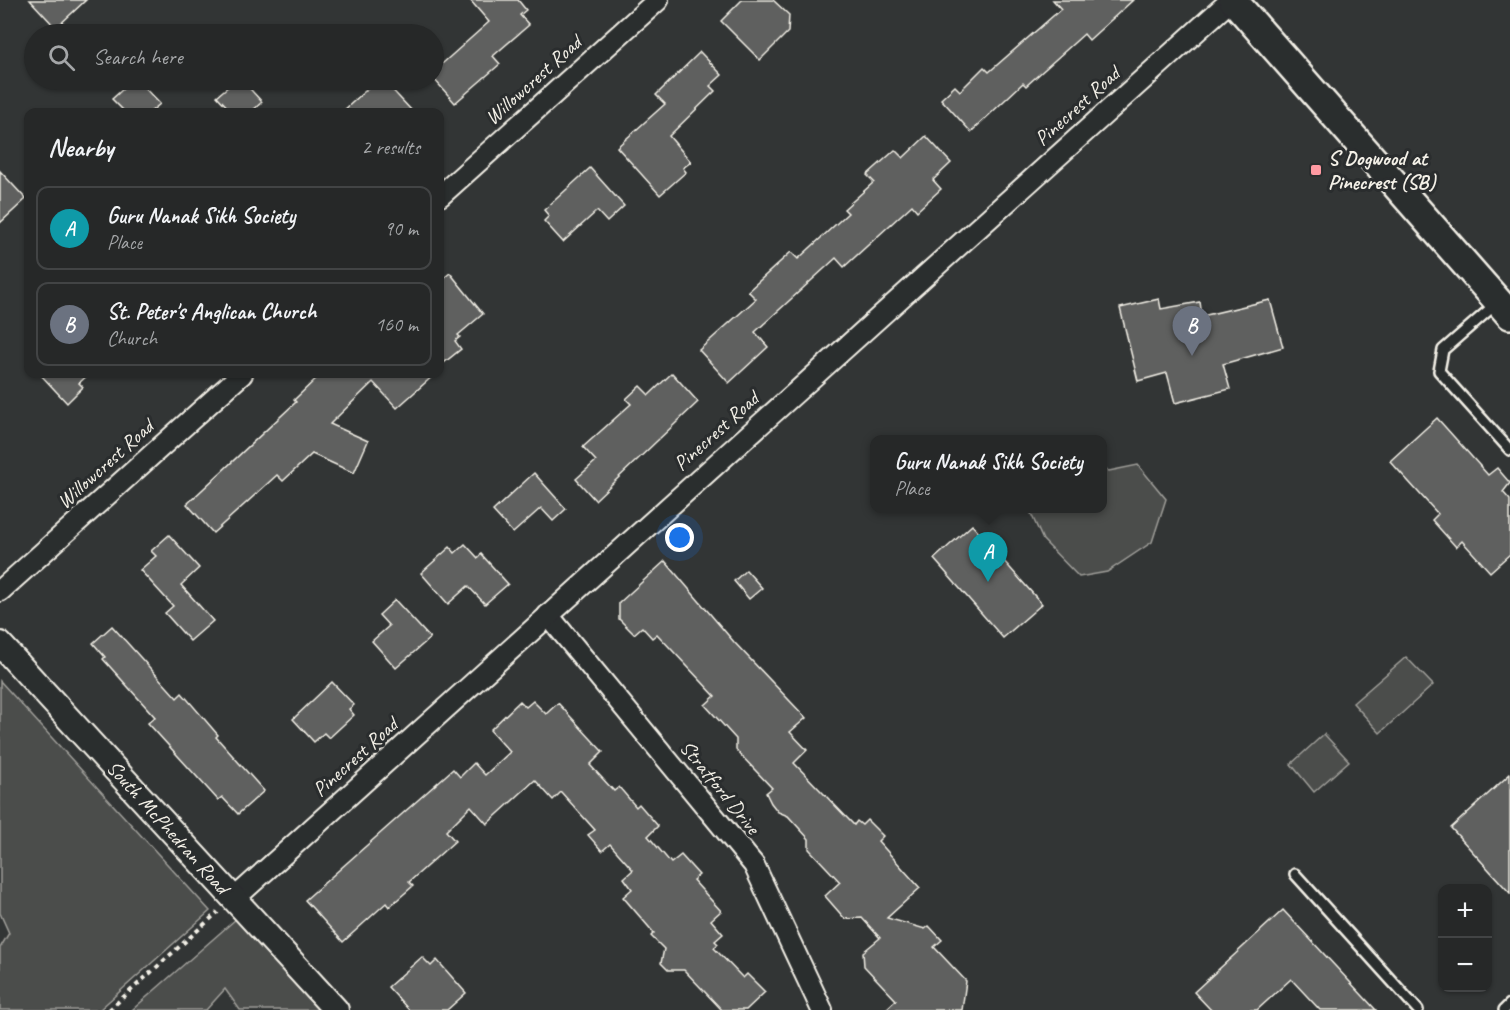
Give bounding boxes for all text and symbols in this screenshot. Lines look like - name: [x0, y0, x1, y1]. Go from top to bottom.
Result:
- search box: [24, 24, 444, 90]
- street label: Willowcrest Road: [479, 27, 590, 130]
- icon: search: [45, 41, 78, 74]
- text: Search here: [93, 43, 183, 71]
- street label: Pinecrest Road: [1029, 59, 1127, 151]
- text: Nearby: [48, 131, 113, 164]
- text: 2 results: [361, 135, 420, 160]
- place label: S Dogwood at Pinecrest (SB): [1328, 145, 1438, 195]
- marker: S Dogwood at Pinecrest (SB): [1309, 163, 1323, 177]
- text: Guru Nanak Sikh Society: [107, 202, 295, 230]
- text: A: [64, 216, 75, 241]
- text: 90 m: [384, 216, 418, 241]
- text: Place: [107, 230, 142, 255]
- text: St. Peter's Anglican Church: [107, 298, 316, 326]
- pin: B: [1172, 306, 1212, 356]
- text: B: [64, 312, 75, 337]
- text: 160 m: [375, 312, 418, 337]
- text: Church: [107, 326, 157, 351]
- street label: Pinecrest Road: [668, 384, 766, 476]
- street label: Willowcrest Road: [51, 411, 162, 514]
- popup: [870, 435, 1107, 513]
- text: Guru Nanak Sikh Society: [894, 448, 1083, 476]
- text: Place: [894, 476, 930, 501]
- your location: [665, 523, 694, 552]
- pin: A: [968, 532, 1008, 582]
- street label: Pinecrest Road: [307, 710, 405, 802]
- street label: Stratford Drive: [674, 735, 767, 841]
- street label: South McPhedran Road: [101, 755, 237, 902]
- map controls: [1438, 884, 1492, 992]
- button: +: [1438, 884, 1492, 938]
- button: −: [1438, 938, 1492, 992]

